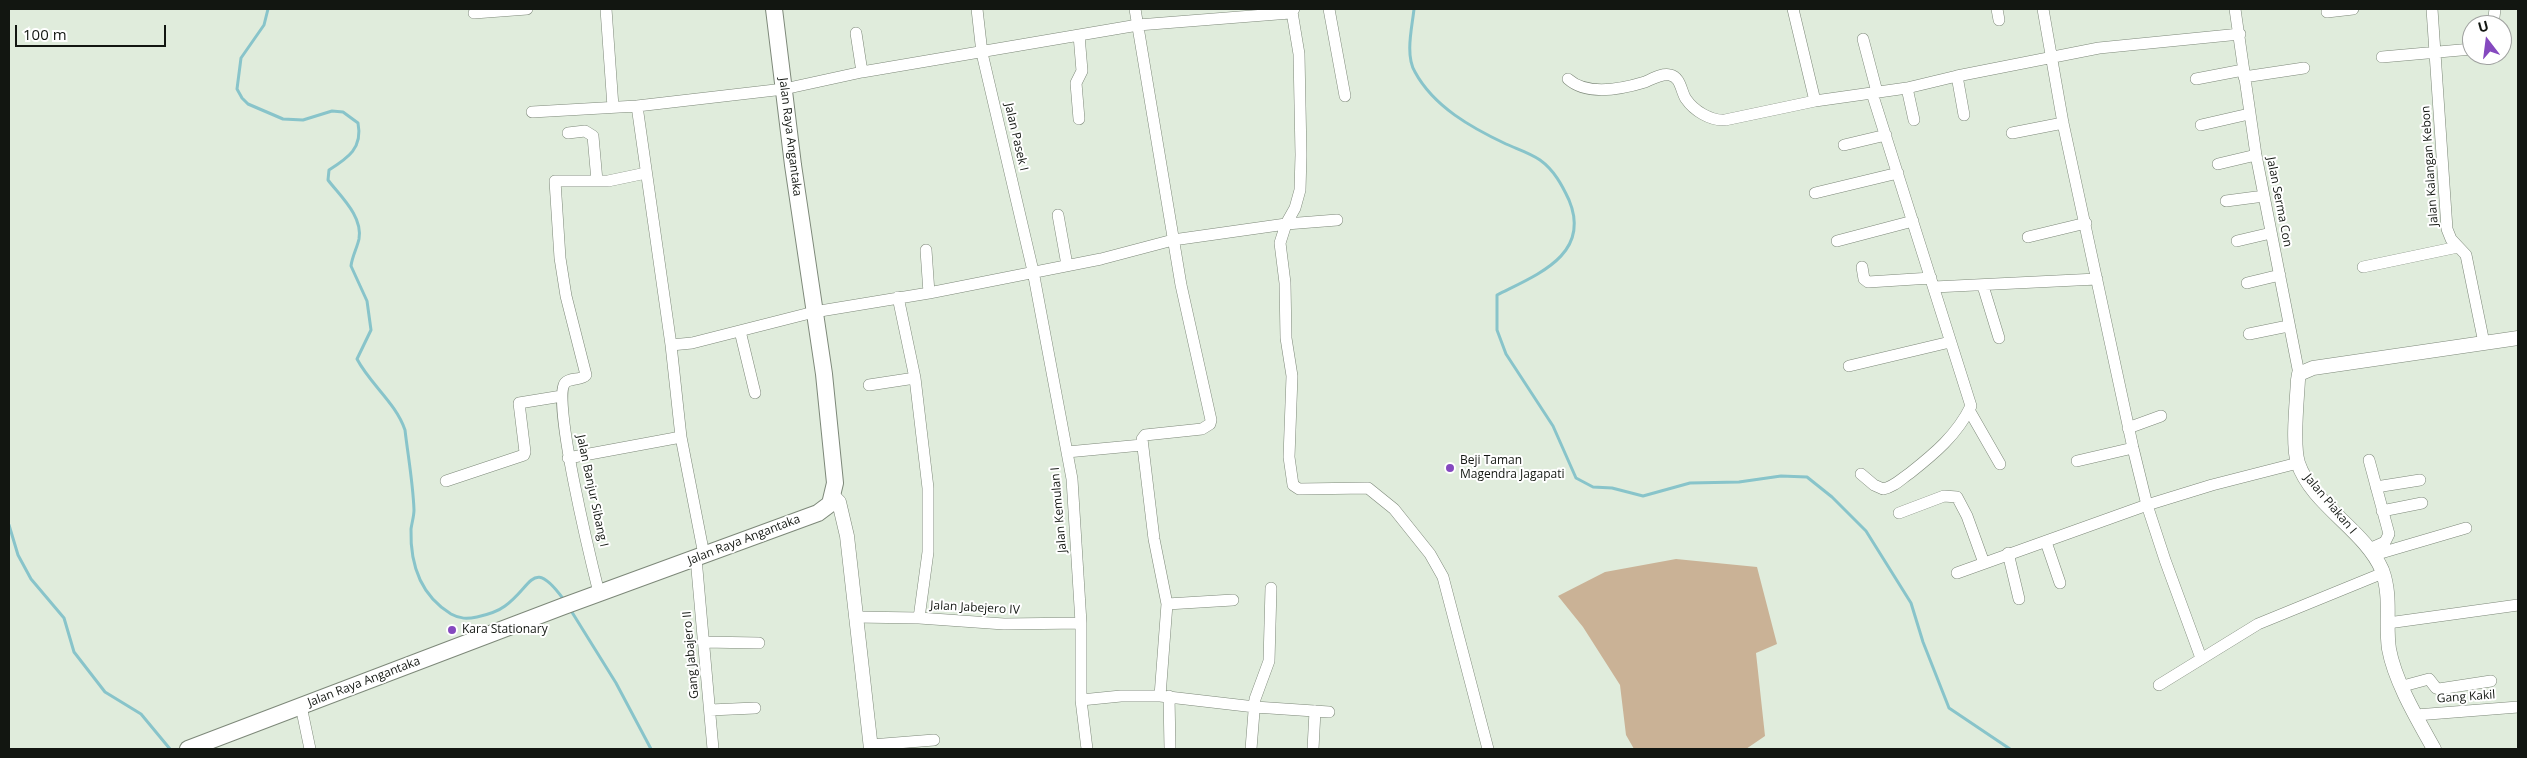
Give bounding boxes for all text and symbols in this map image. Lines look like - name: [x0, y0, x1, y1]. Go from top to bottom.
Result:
- scale bar: [18, 15, 169, 47]
- north arrow: [2462, 15, 2512, 65]
- text: U: [2476, 15, 2491, 37]
- text: 100 m: [23, 24, 67, 44]
- street label: Jalan Raya Angantaka: [776, 77, 804, 197]
- street label: Jalan Pasek I: [1001, 102, 1031, 172]
- street label: Jalan Kalangan Kebon: [2419, 105, 2441, 227]
- street label: Jalan Serma Con: [2263, 156, 2295, 248]
- street label: Jalan Banjur Sibang I: [573, 434, 611, 548]
- place label: Beji Taman Magendra Jagapati: [1460, 454, 1564, 482]
- marker: Beji Taman Magendra Jagapati: [1444, 462, 1456, 474]
- street label: Jalan Kemulan I: [1048, 466, 1070, 554]
- street label: Jalan Piakan I: [2301, 471, 2359, 537]
- street label: Jalan Raya Angantaka: [686, 512, 802, 568]
- street label: Jalan Jabejero IV: [930, 598, 1020, 618]
- street label: Gang Jabajero II: [680, 611, 702, 699]
- place label: Kara Stationary: [462, 623, 548, 637]
- marker: Kara Stationary: [446, 624, 458, 636]
- street label: Jalan Raya Angantaka: [306, 654, 422, 710]
- street label: Gang Kakil: [2436, 688, 2496, 706]

